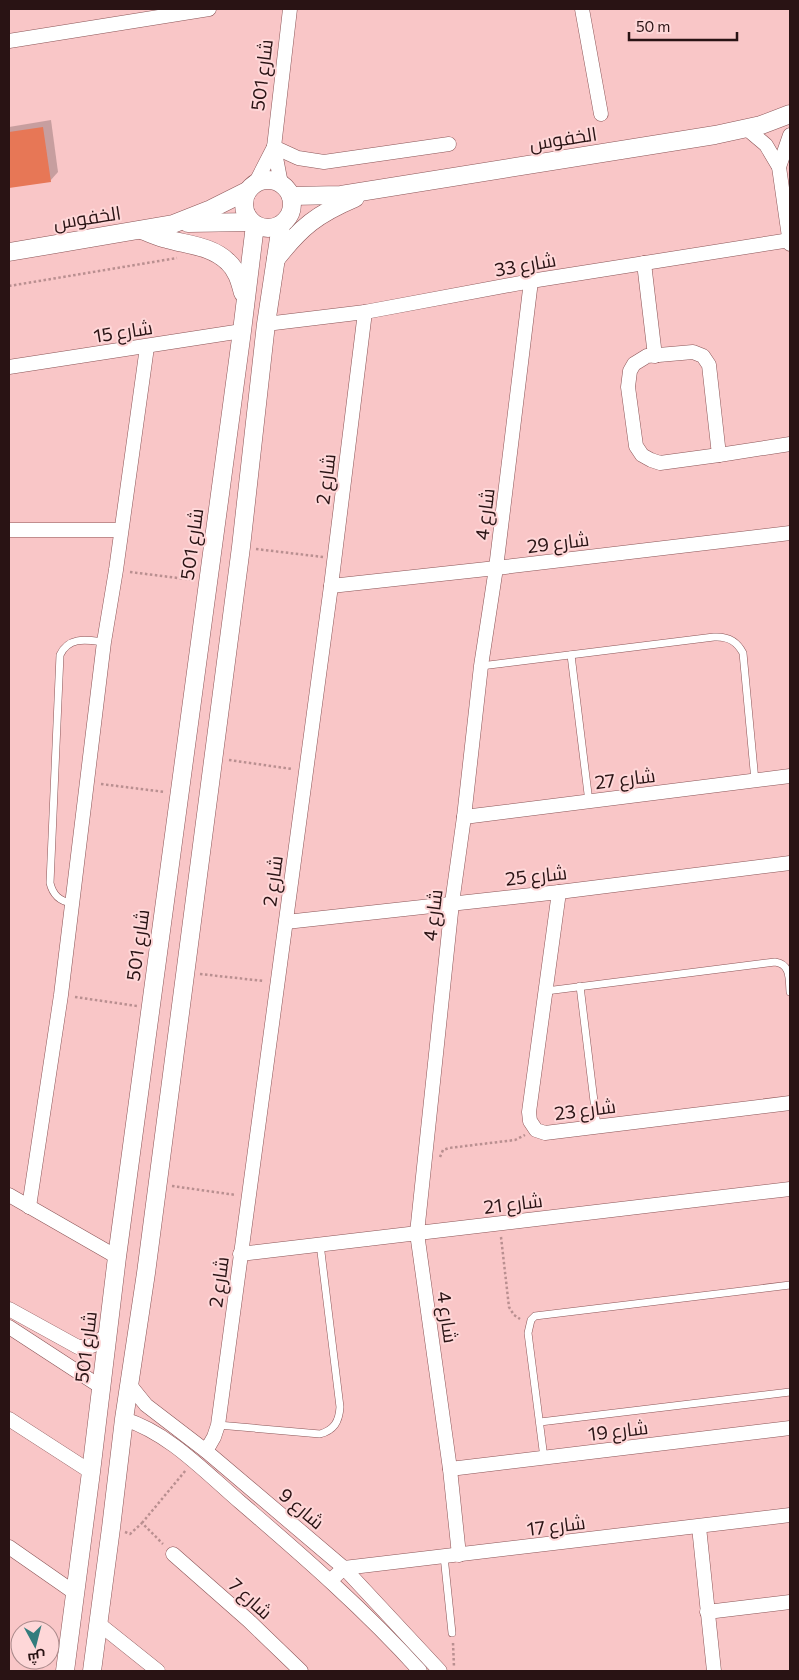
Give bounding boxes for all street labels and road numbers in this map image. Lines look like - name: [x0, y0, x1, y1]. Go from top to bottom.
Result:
- street label: شارع 501: [245, 38, 280, 112]
- street label: الخفوس: [528, 121, 599, 156]
- street label: الخفوس: [52, 200, 123, 235]
- street label: شارع 33: [492, 247, 558, 284]
- street label: شارع 15: [92, 315, 155, 350]
- street label: شارع 2: [310, 452, 342, 506]
- street label: شارع 4: [469, 487, 502, 542]
- street label: شارع 501: [175, 507, 210, 582]
- street label: شارع 29: [526, 527, 591, 560]
- street label: شارع 27: [593, 763, 657, 796]
- street label: شارع 2: [257, 854, 290, 908]
- street label: شارع 25: [504, 860, 568, 893]
- street label: شارع 4: [417, 888, 450, 943]
- street label: شارع 501: [121, 908, 156, 983]
- street label: شارع 23: [553, 1094, 617, 1127]
- street label: شارع 21: [482, 1188, 544, 1221]
- street label: شارع 2: [203, 1255, 236, 1309]
- street label: شارع 4: [430, 1290, 463, 1345]
- street label: شارع 501: [69, 1310, 104, 1384]
- street label: شارع 19: [587, 1415, 650, 1448]
- street label: شارع 9: [273, 1482, 329, 1536]
- street label: شارع 17: [526, 1510, 587, 1543]
- street label: شارع 7: [223, 1573, 277, 1626]

